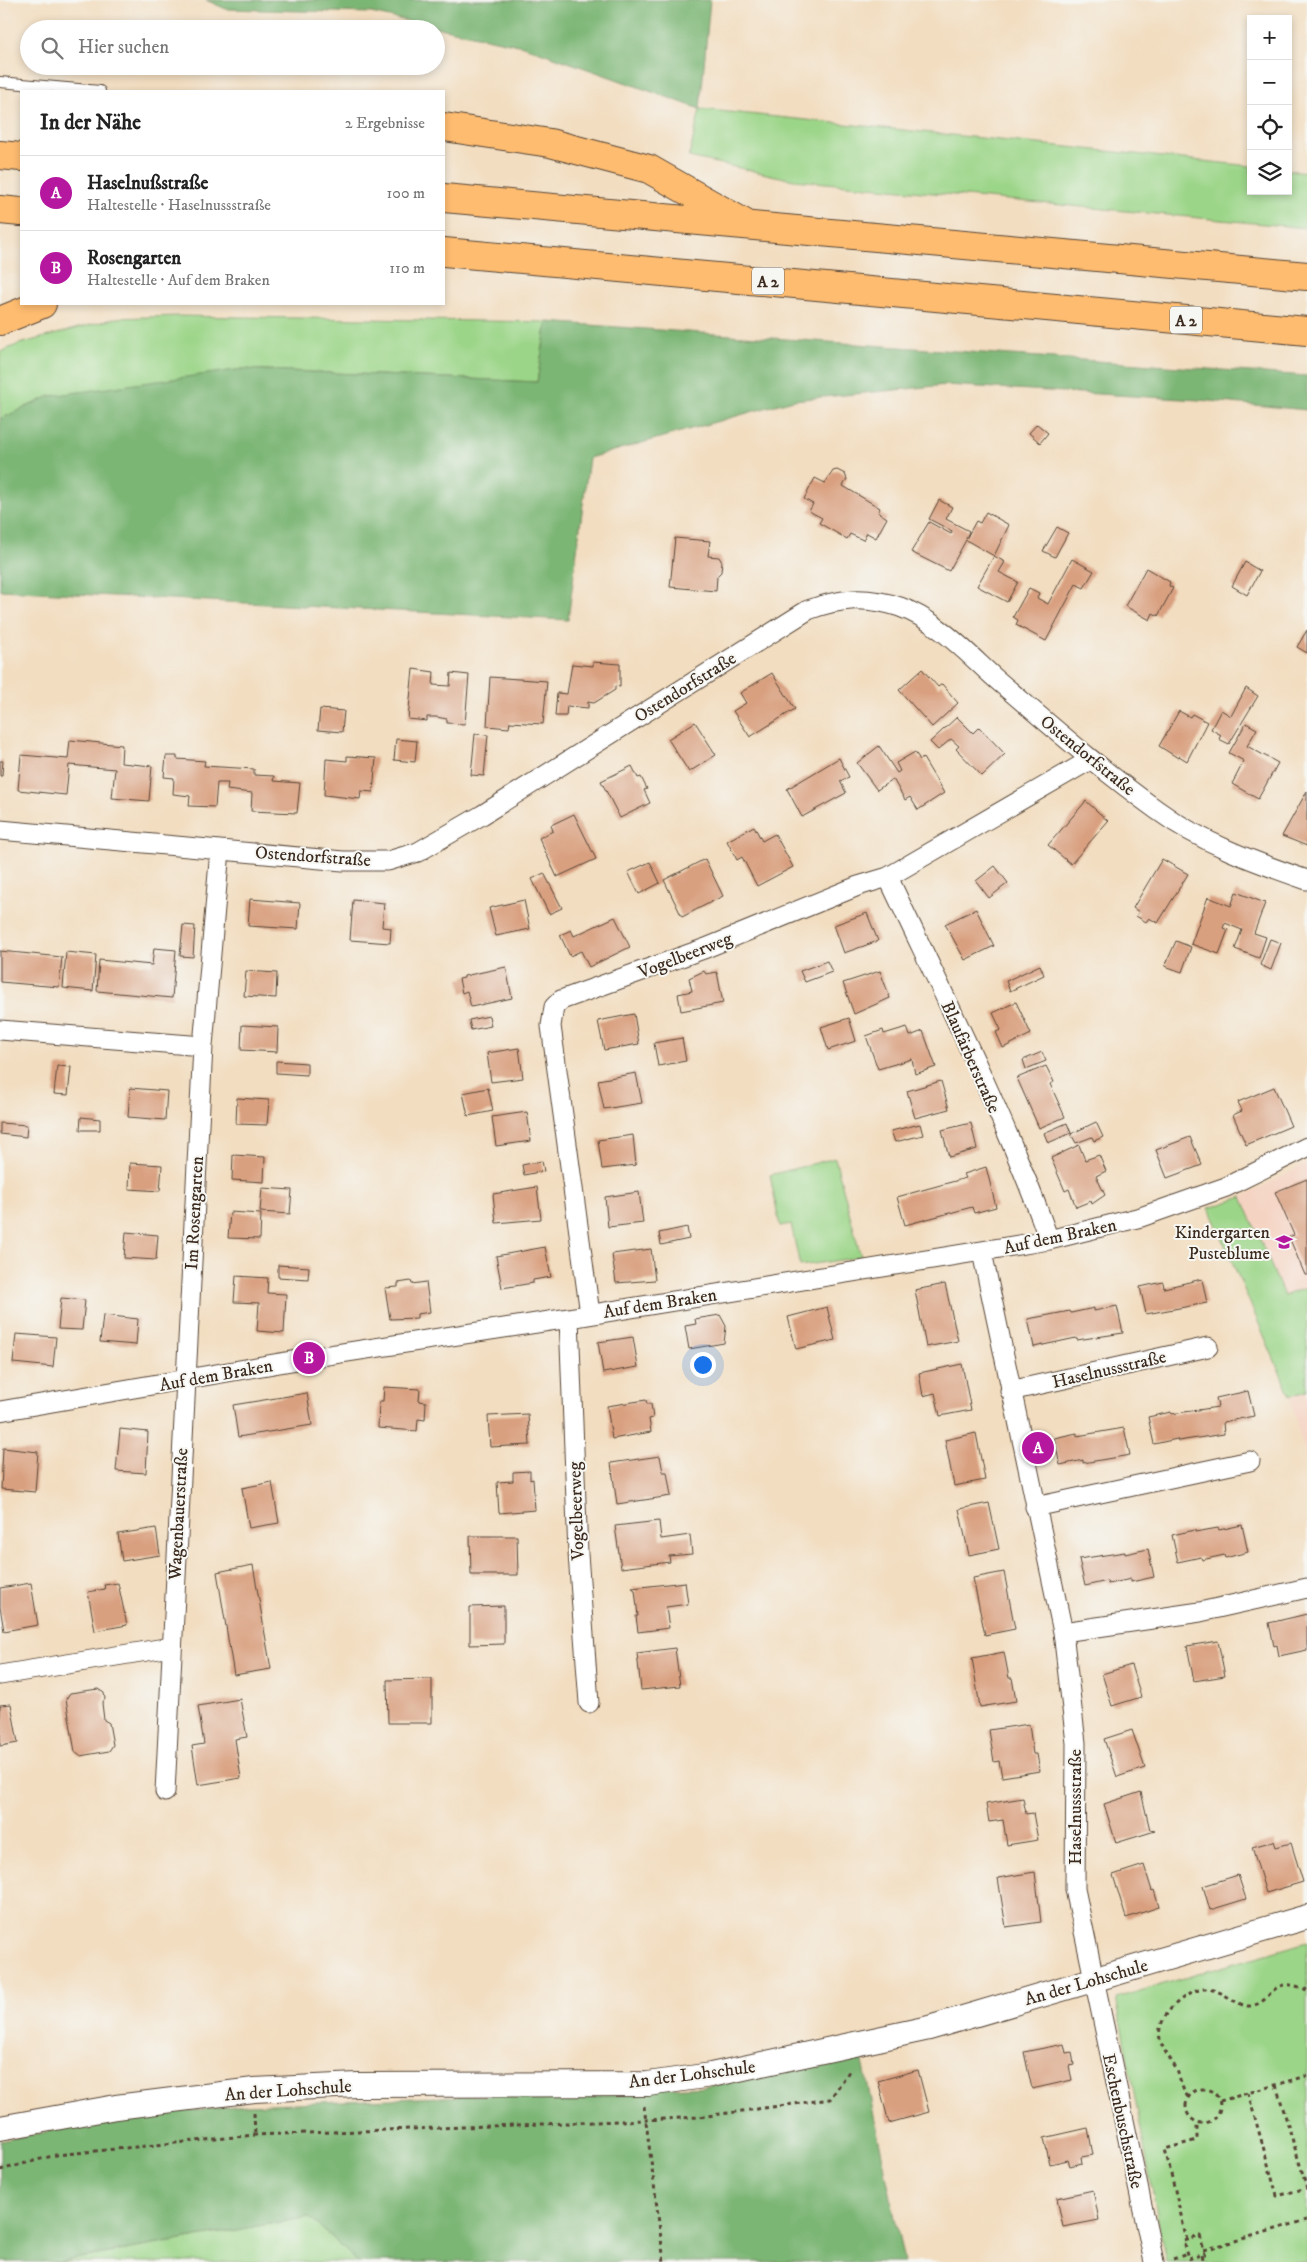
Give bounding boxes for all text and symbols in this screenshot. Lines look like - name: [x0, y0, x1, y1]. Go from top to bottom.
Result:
- map controls: [1247, 15, 1292, 195]
- button: +: [1247, 15, 1292, 60]
- search box: [20, 20, 445, 75]
- icon: search: [38, 34, 66, 62]
- text: Hier suchen: [78, 36, 169, 59]
- button: −: [1247, 60, 1292, 105]
- button: locate: [1247, 105, 1292, 150]
- text: In der Nähe: [40, 110, 141, 136]
- text: 2 Ergebnisse: [345, 113, 425, 133]
- button: layers: [1247, 150, 1292, 195]
- text: Haselnußstraße: [87, 172, 208, 195]
- text: A: [51, 183, 61, 203]
- text: 100 m: [387, 183, 425, 203]
- text: Haltestelle · Haselnussstraße: [87, 195, 271, 215]
- text: Rosengarten: [87, 247, 181, 270]
- text: B: [51, 258, 61, 278]
- text: 110 m: [389, 258, 425, 278]
- road number: A 2: [752, 268, 784, 294]
- text: Haltestelle · Auf dem Braken: [87, 270, 270, 290]
- road number: A 2: [1170, 306, 1202, 334]
- street label: Ostendorfstraße: [631, 648, 741, 728]
- street label: Ostendorfstraße: [1035, 711, 1139, 801]
- street label: Ostendorfstraße: [254, 842, 372, 872]
- street label: Vogelbeerweg: [634, 928, 736, 984]
- street label: Blaufärberstraße: [936, 998, 1005, 1117]
- street label: Im Rosengarten: [181, 1155, 209, 1271]
- street label: Auf dem Braken: [1002, 1214, 1119, 1260]
- place label: Kindergarten Pusteblume: [1174, 1222, 1271, 1265]
- school or university icon: Kindergarten Pusteblume: [1274, 1232, 1294, 1252]
- street label: Auf dem Braken: [602, 1284, 719, 1324]
- pin: B: [293, 1339, 325, 1377]
- street label: Haselnussstraße: [1050, 1346, 1168, 1394]
- your location: [690, 1352, 716, 1378]
- street label: Auf dem Braken: [158, 1355, 275, 1397]
- pin: A: [1022, 1429, 1054, 1467]
- street label: Wagenbauerstraße: [165, 1448, 193, 1582]
- street label: Vogelbeerweg: [564, 1461, 590, 1562]
- street label: Haselnussstraße: [1065, 1749, 1087, 1865]
- street label: An der Lohschule: [1022, 1955, 1151, 2011]
- street label: Eschenbuschstraße: [1097, 2052, 1147, 2191]
- street label: An der Lohschule: [628, 2056, 757, 2094]
- street label: An der Lohschule: [224, 2076, 352, 2106]

